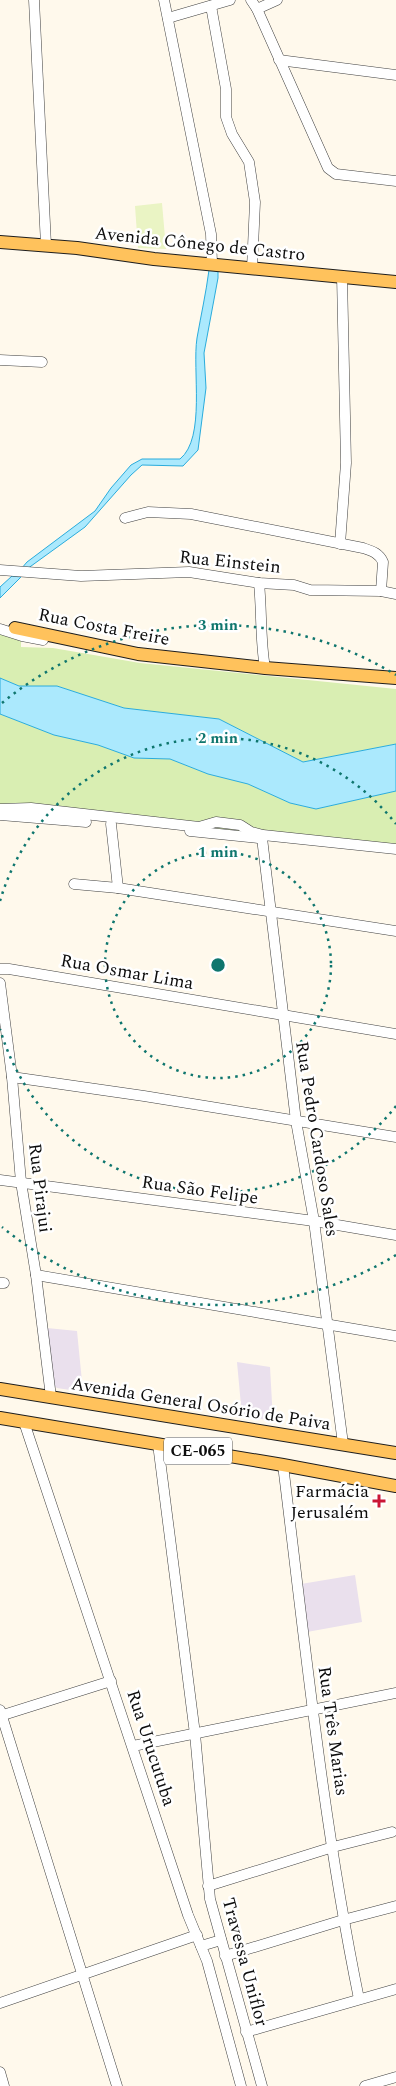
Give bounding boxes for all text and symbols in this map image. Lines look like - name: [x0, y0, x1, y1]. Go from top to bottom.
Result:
- street label: Avenida Cônego de Castro: [93, 220, 307, 268]
- street label: Rua Einstein: [178, 543, 282, 581]
- street label: Rua Costa Freire: [36, 601, 172, 653]
- text: 3 min: [198, 614, 238, 637]
- text: 2 min: [198, 727, 238, 750]
- text: 1 min: [198, 841, 238, 864]
- street label: Rua Osmar Lima: [58, 947, 196, 997]
- centre of rings: [209, 956, 227, 974]
- street label: Rua Pedro Cardoso Sales: [288, 1039, 346, 1239]
- street label: Rua Pirajui: [21, 1142, 59, 1234]
- street label: Rua São Felipe: [140, 1168, 260, 1212]
- street label: Avenida General Osório de Paiva: [69, 1370, 333, 1438]
- road number: CE-065: [164, 1438, 232, 1464]
- place label: Farmácia Jerusalém: [290, 1478, 369, 1526]
- marker: Farmácia Jerusalém: [373, 1495, 385, 1507]
- street label: Rua Três Marias: [311, 1665, 355, 1797]
- street label: Rua Urucutuba: [119, 1686, 183, 1810]
- street label: Travessa Uniflor: [215, 1895, 275, 2029]

